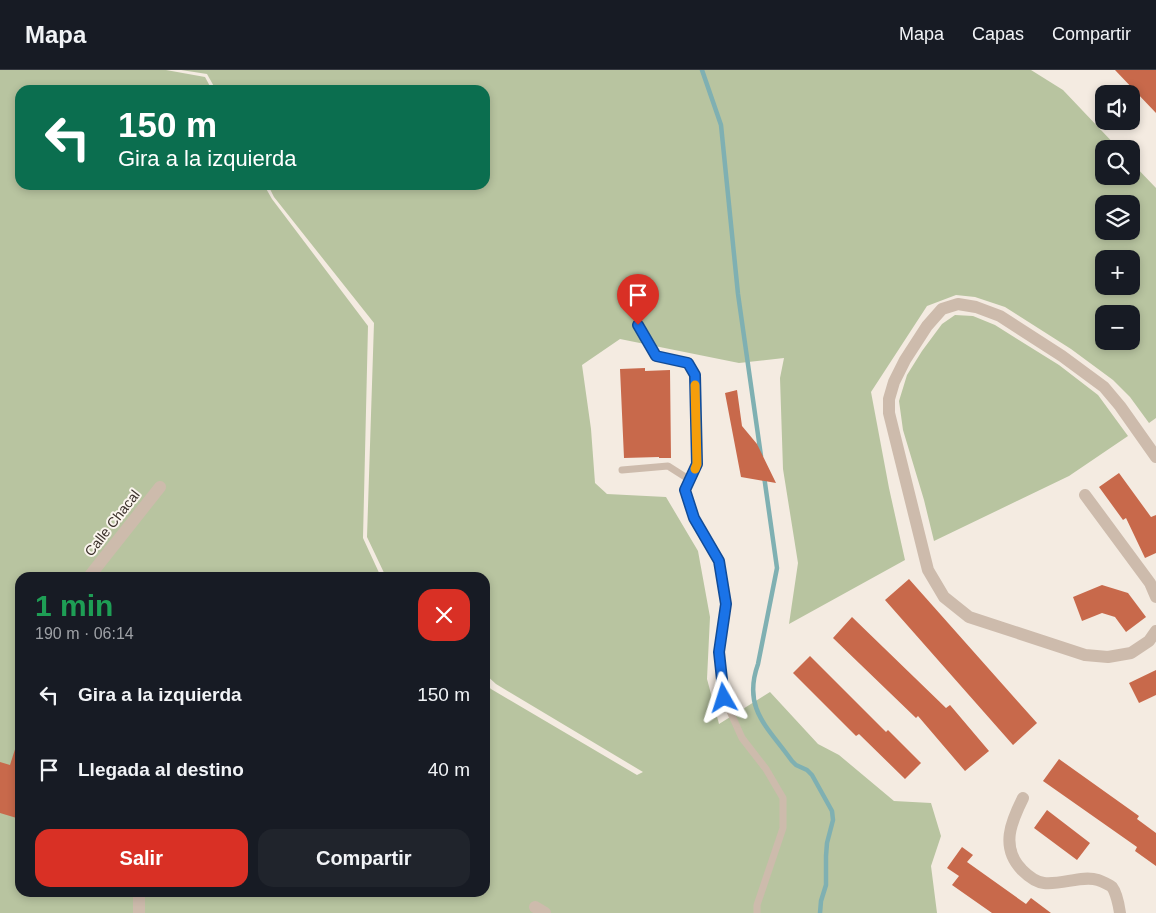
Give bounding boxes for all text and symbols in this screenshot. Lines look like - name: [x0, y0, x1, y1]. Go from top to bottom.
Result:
- text: Mapa: [25, 21, 86, 48]
- text: Mapa: [899, 24, 944, 44]
- text: Capas: [972, 24, 1024, 44]
- text: Compartir: [1052, 24, 1131, 44]
- map controls: [1095, 85, 1140, 350]
- button: sound: [1095, 85, 1140, 130]
- icon: left: [35, 105, 100, 170]
- text: 150 m: [118, 105, 217, 144]
- button: search: [1095, 140, 1140, 185]
- text: Gira a la izquierda: [118, 146, 297, 171]
- button: layers: [1095, 195, 1140, 240]
- button: +: [1095, 250, 1140, 295]
- pin: [617, 274, 659, 325]
- icon: arrive: [624, 281, 652, 309]
- button: −: [1095, 305, 1140, 350]
- street label: Calle Chacal: [81, 487, 143, 559]
- text: 1 min: [35, 589, 113, 622]
- button: close: [418, 589, 470, 641]
- text: 190 m · 06:14: [35, 625, 134, 642]
- position arrow: [697, 671, 749, 723]
- icon: left: [35, 681, 63, 709]
- text: Gira a la izquierda: [78, 684, 242, 705]
- text: 150 m: [417, 684, 470, 705]
- icon: arrive: [35, 756, 63, 784]
- text: Llegada al destino: [78, 759, 244, 780]
- text: 40 m: [428, 759, 470, 780]
- button: Salir: [35, 829, 248, 887]
- button: Compartir: [258, 829, 470, 887]

